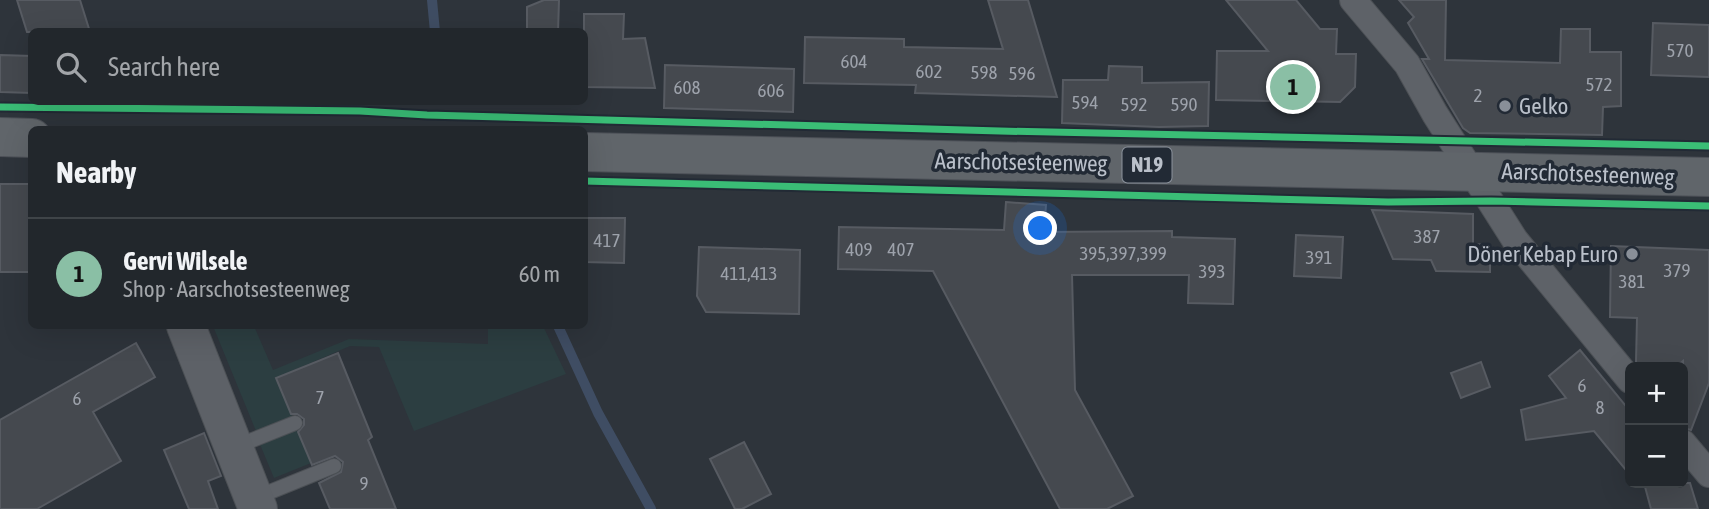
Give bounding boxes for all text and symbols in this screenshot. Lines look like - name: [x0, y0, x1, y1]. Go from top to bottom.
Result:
- search box: [28, 28, 588, 105]
- house number: 570: [1667, 39, 1693, 61]
- icon: search: [52, 48, 90, 86]
- house number: 604: [841, 50, 867, 72]
- text: Search here: [108, 52, 220, 82]
- house number: 602: [916, 60, 942, 82]
- house number: 598: [971, 61, 997, 83]
- pin: 1: [1270, 61, 1316, 113]
- house number: 596: [1009, 62, 1035, 84]
- house number: 572: [1586, 73, 1612, 95]
- house number: 608: [674, 76, 700, 98]
- house number: 606: [758, 79, 784, 101]
- house number: 2: [1474, 84, 1482, 106]
- house number: 594: [1072, 91, 1098, 113]
- house number: 592: [1121, 93, 1147, 115]
- house number: 590: [1171, 93, 1197, 115]
- place label: Gelko: [1519, 93, 1568, 119]
- marker: Gelko: [1497, 98, 1513, 114]
- street label: Aarschotsesteenweg: [934, 147, 1108, 177]
- road number: N19: [1122, 148, 1172, 182]
- text: Nearby: [56, 155, 136, 189]
- street label: Aarschotsesteenweg: [1501, 158, 1675, 190]
- your location: [1023, 211, 1057, 245]
- house number: 387: [1414, 225, 1440, 247]
- house number: 417: [594, 229, 620, 251]
- house number: 409: [846, 238, 872, 260]
- house number: 407: [888, 238, 914, 260]
- place label: Döner Kebap Euro: [1467, 241, 1618, 267]
- house number: 395,397,399: [1079, 242, 1167, 264]
- text: Gervi Wilsele: [123, 246, 248, 276]
- house number: 391: [1306, 246, 1332, 268]
- marker: Döner Kebap Euro: [1624, 246, 1640, 262]
- house number: 379: [1664, 259, 1690, 281]
- house number: 393: [1199, 260, 1225, 282]
- text: 1: [74, 261, 84, 287]
- text: 60 m: [519, 261, 560, 287]
- house number: 411,413: [721, 262, 777, 284]
- house number: 381: [1619, 270, 1645, 292]
- text: Shop · Aarschotsesteenweg: [123, 276, 350, 302]
- map controls: [1625, 362, 1688, 488]
- button: +: [1625, 362, 1688, 425]
- house number: 6: [1578, 374, 1587, 396]
- house number: 7: [316, 386, 324, 408]
- house number: 6: [73, 387, 82, 409]
- house number: 8: [1596, 396, 1605, 418]
- button: −: [1625, 425, 1688, 488]
- house number: 9: [360, 472, 369, 494]

